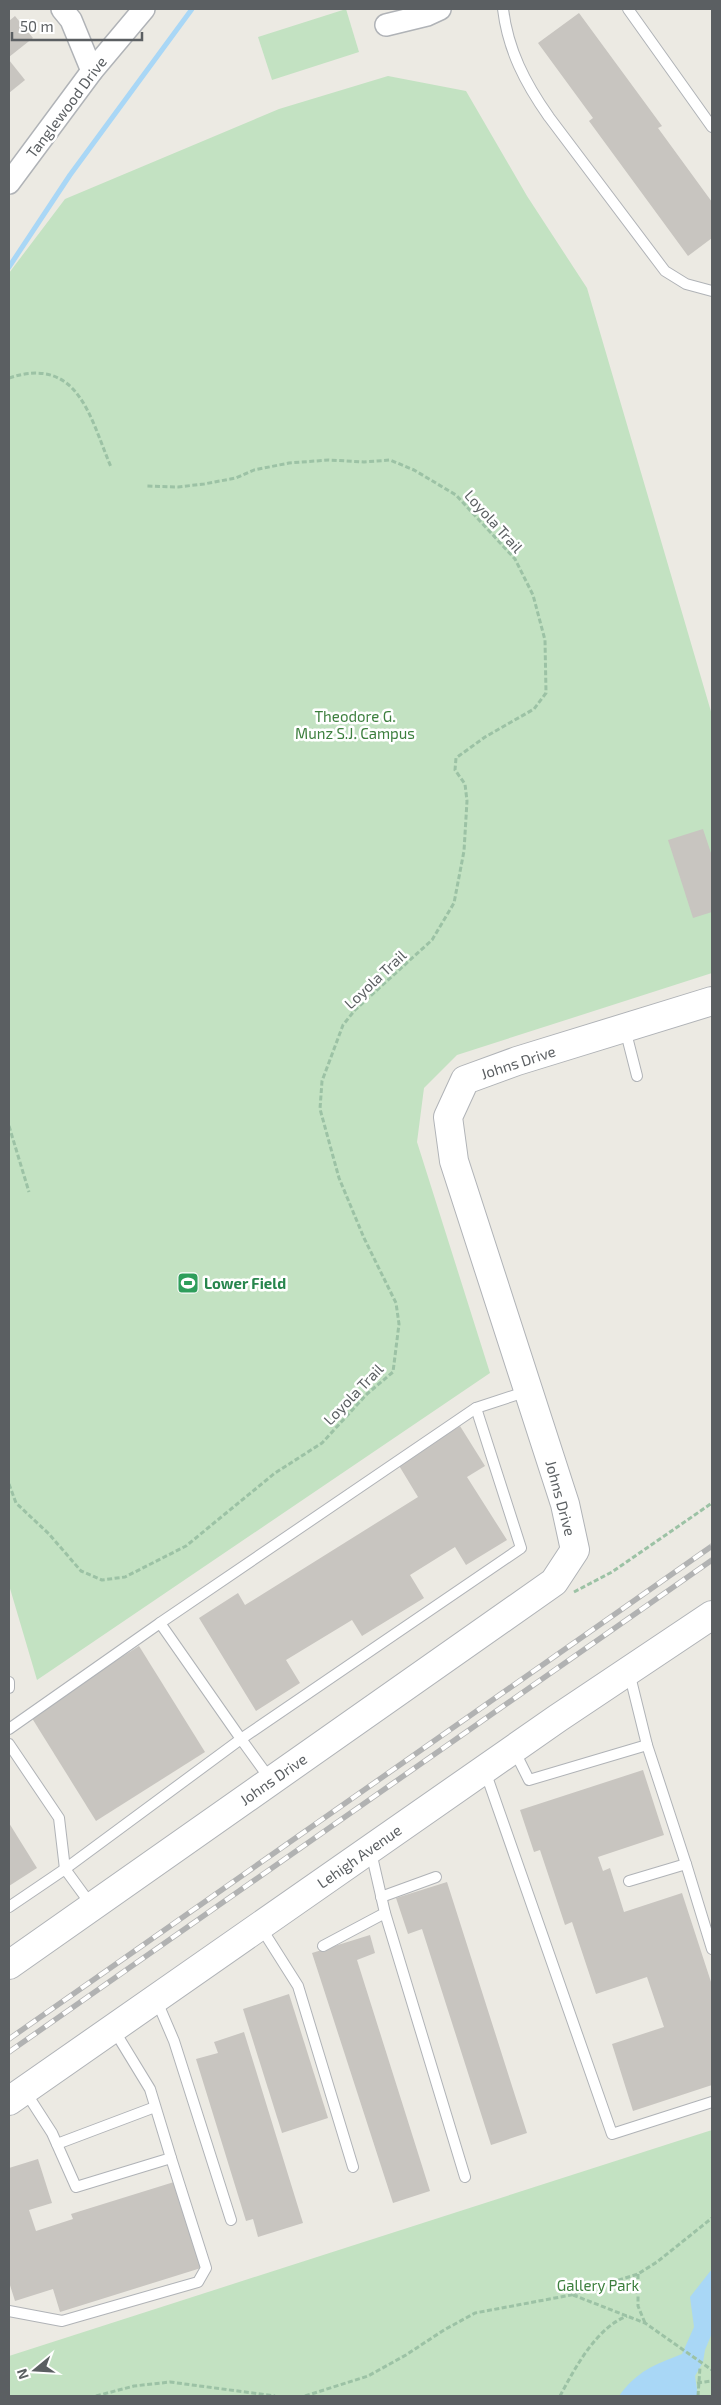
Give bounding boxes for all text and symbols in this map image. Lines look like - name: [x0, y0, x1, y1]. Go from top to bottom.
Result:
- scale bar: [12, 10, 142, 42]
- text: 50 m: [20, 17, 54, 35]
- street label: Tanglewood Drive: [22, 53, 110, 161]
- street label: Loyola Trail: [461, 486, 527, 556]
- park label: Theodore G. Munz S.J. Campus: [295, 707, 415, 742]
- street label: Loyola Trail: [340, 945, 410, 1012]
- street label: Johns Drive: [478, 1041, 558, 1083]
- sports icon: Lower Field: [176, 1271, 200, 1295]
- place label: Lower Field: [204, 1274, 286, 1292]
- street label: Loyola Trail: [319, 1359, 387, 1428]
- street label: Johns Drive: [542, 1458, 580, 1538]
- street label: Johns Drive: [236, 1749, 310, 1809]
- street label: Lehigh Avenue: [313, 1820, 405, 1892]
- park label: Gallery Park: [557, 2276, 639, 2294]
- north arrow: [10, 2345, 60, 2395]
- text: N: [13, 2367, 32, 2382]

